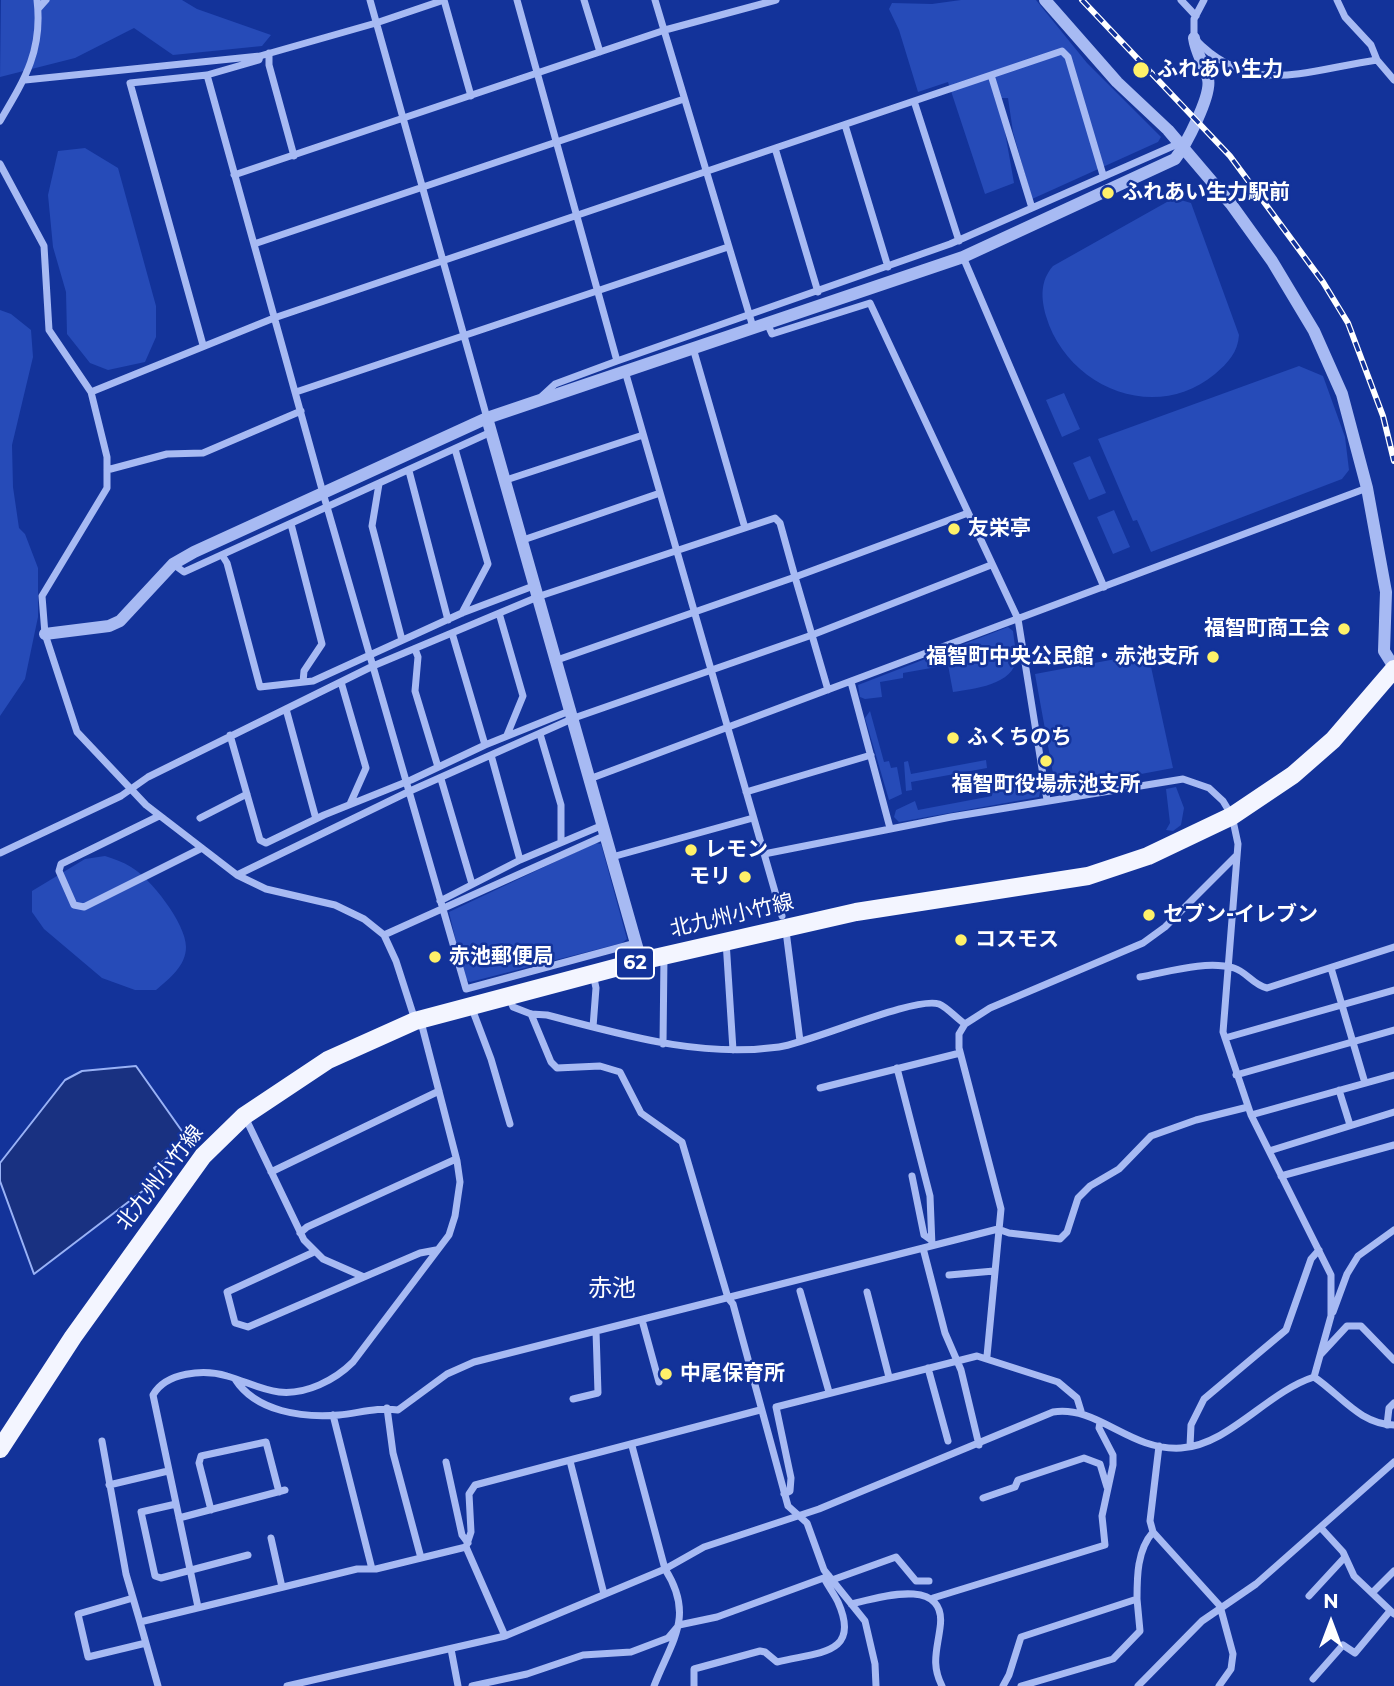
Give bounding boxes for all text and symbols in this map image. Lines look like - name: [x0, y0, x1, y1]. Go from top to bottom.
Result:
- place label: ふれあい生力: [1157, 57, 1283, 83]
- marker: ふれあい生力: [1131, 60, 1151, 80]
- place label: ふれあい生力駅前: [1122, 180, 1290, 206]
- marker: ふれあい生力駅前: [1100, 185, 1116, 201]
- place label: 友栄亭: [968, 516, 1031, 542]
- marker: 友栄亭: [946, 521, 962, 537]
- place label: 福智町商工会: [1204, 616, 1330, 642]
- marker: 福智町商工会: [1336, 621, 1352, 637]
- place label: 福智町中央公民館・赤池支所: [926, 644, 1199, 670]
- marker: 福智町中央公民館・赤池支所: [1205, 649, 1221, 665]
- place label: ふくちのち: [967, 725, 1072, 751]
- marker: ふくちのち: [945, 730, 961, 746]
- marker: 福智町役場赤池支所: [1038, 753, 1054, 769]
- place label: 福智町役場赤池支所: [952, 772, 1140, 798]
- place label: レモン: [705, 837, 768, 863]
- marker: レモン: [683, 842, 699, 858]
- place label: モリ: [689, 864, 731, 890]
- marker: モリ: [737, 869, 753, 885]
- street label: 北九州小竹線: [668, 890, 796, 942]
- place label: セブン-イレブン: [1163, 902, 1318, 928]
- marker: セブン-イレブン: [1141, 907, 1157, 923]
- place label: コスモス: [975, 927, 1059, 953]
- marker: コスモス: [953, 932, 969, 948]
- place label: 赤池郵便局: [449, 944, 554, 970]
- road number: 62: [616, 948, 654, 979]
- marker: 赤池郵便局: [427, 949, 443, 965]
- street label: 北九州小竹線: [111, 1121, 209, 1235]
- district label: 赤池: [588, 1275, 636, 1303]
- place label: 中尾保育所: [680, 1361, 785, 1387]
- marker: 中尾保育所: [658, 1366, 674, 1382]
- north arrow: [1296, 1588, 1366, 1658]
- text: N: [1323, 1590, 1339, 1613]

